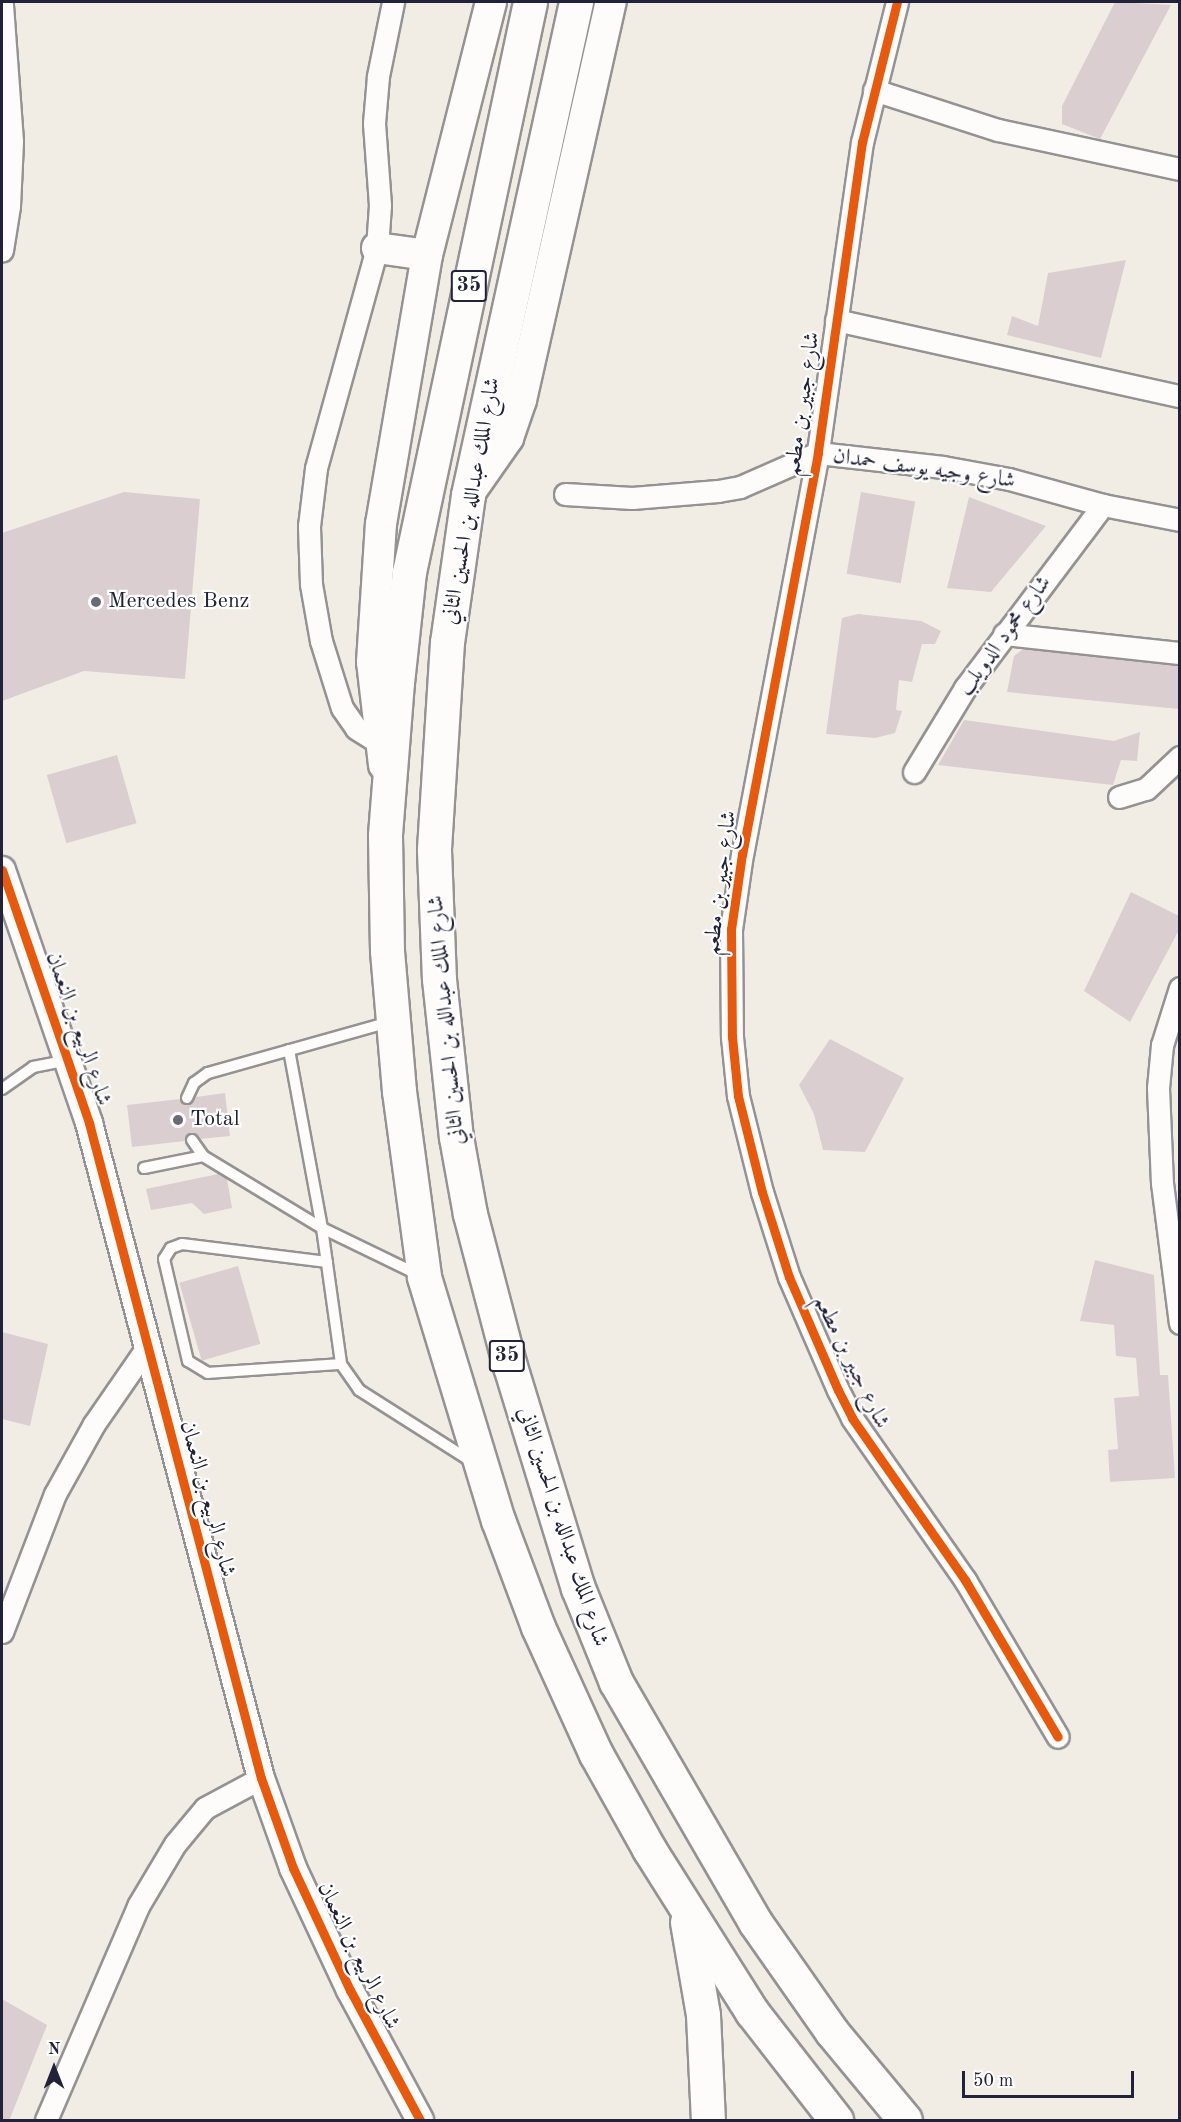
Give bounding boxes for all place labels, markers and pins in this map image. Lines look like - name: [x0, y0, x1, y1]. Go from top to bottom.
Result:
- place label: Mercedes Benz: [108, 589, 249, 615]
- marker: Mercedes Benz: [89, 595, 103, 609]
- place label: Total: [190, 1107, 240, 1133]
- marker: Total: [171, 1113, 185, 1127]

